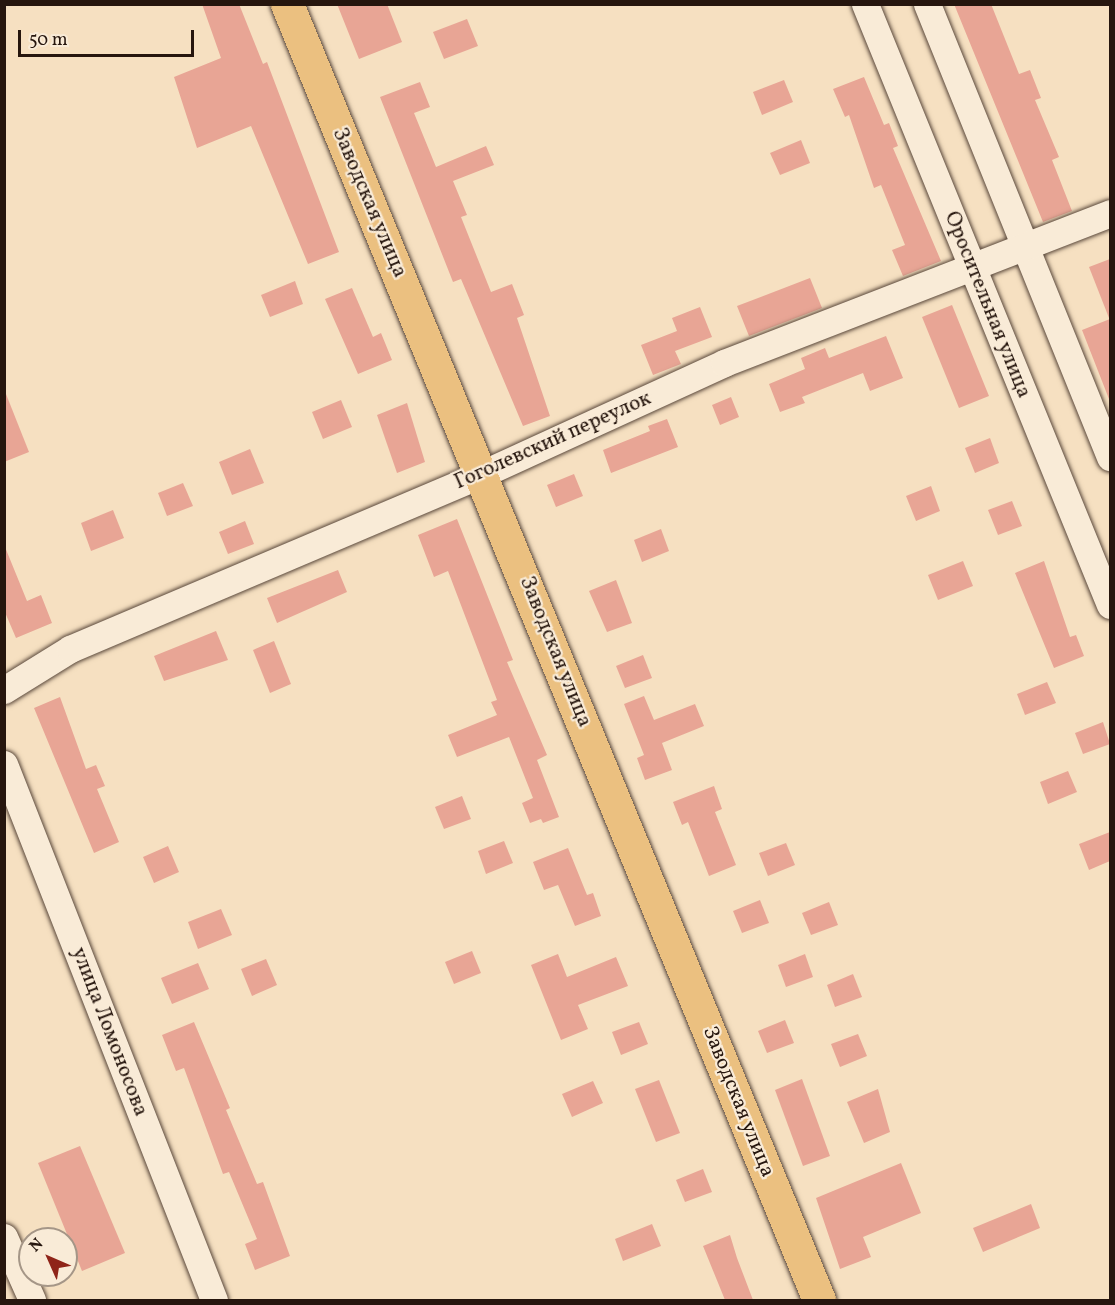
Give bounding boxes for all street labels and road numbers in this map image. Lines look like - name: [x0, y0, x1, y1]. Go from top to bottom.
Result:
- street label: Заводская улица: [326, 124, 412, 282]
- street label: Оросительная улица: [938, 208, 1036, 402]
- street label: Гоголевский переулок: [451, 386, 655, 496]
- street label: Заводская улица: [513, 573, 597, 731]
- street label: улица Ломоносова: [65, 944, 153, 1120]
- street label: Заводская улица: [696, 1023, 780, 1181]

